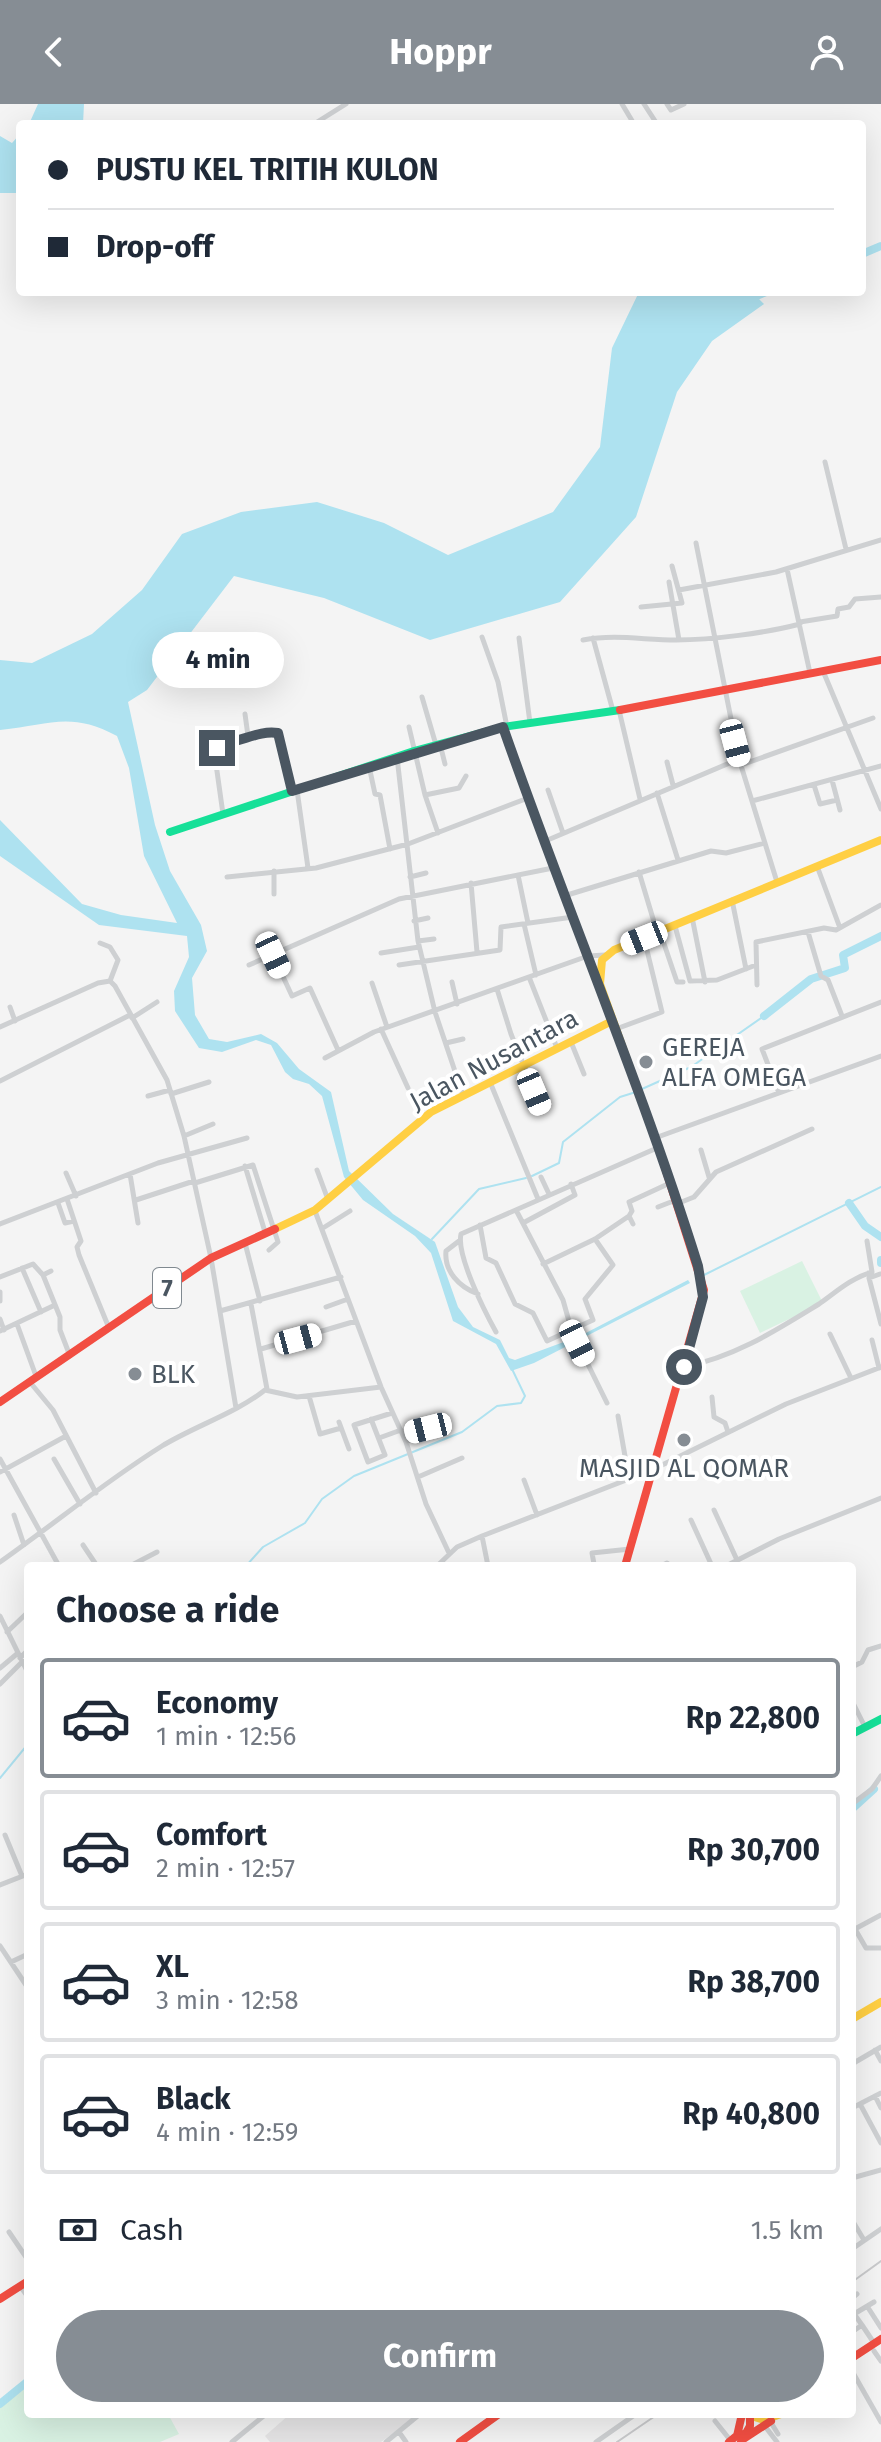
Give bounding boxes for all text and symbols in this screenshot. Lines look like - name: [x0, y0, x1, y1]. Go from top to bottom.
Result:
- icon: back: [32, 30, 76, 74]
- text: Hoppr: [389, 30, 492, 74]
- icon: person: [805, 30, 849, 74]
- text: PUSTU KEL TRITIH KULON: [96, 152, 439, 188]
- text: Drop-off: [96, 229, 213, 265]
- callout: 4 min: [151, 632, 283, 688]
- text: 4 min: [185, 644, 251, 675]
- car: [717, 717, 753, 769]
- route end: [199, 730, 235, 766]
- car: [617, 918, 671, 958]
- car: [252, 928, 294, 982]
- street label: Jalan Nusantara: [404, 1003, 584, 1117]
- place label: GEREJA ALFA OMEGA: [662, 1032, 806, 1093]
- marker: GEREJA ALFA OMEGA: [637, 1053, 655, 1071]
- car: [514, 1065, 554, 1119]
- road number: 7: [153, 1268, 181, 1308]
- car: [556, 1316, 598, 1370]
- car: [272, 1321, 324, 1357]
- route start: [666, 1349, 702, 1385]
- place label: BLK: [151, 1359, 196, 1390]
- marker: BLK: [126, 1365, 144, 1383]
- car: [402, 1411, 454, 1445]
- marker: MASJID AL QOMAR: [675, 1431, 693, 1449]
- place label: MASJID AL QOMAR: [579, 1453, 789, 1484]
- text: Choose a ride: [56, 1588, 279, 1632]
- icon: car: [60, 1682, 132, 1754]
- text: Economy: [156, 1685, 278, 1721]
- text: Rp 22,800: [686, 1700, 820, 1736]
- text: 1 min · 12:56: [156, 1721, 296, 1752]
- icon: car: [60, 1814, 132, 1886]
- text: Comfort: [156, 1817, 267, 1853]
- text: Rp 30,700: [687, 1832, 820, 1868]
- text: 2 min · 12:57: [156, 1853, 295, 1884]
- icon: car: [60, 1946, 132, 2018]
- text: XL: [156, 1949, 189, 1985]
- text: Rp 38,700: [687, 1964, 820, 2000]
- text: 3 min · 12:58: [156, 1985, 299, 2016]
- icon: car: [60, 2078, 132, 2150]
- text: Black: [156, 2081, 231, 2117]
- text: Rp 40,800: [682, 2096, 820, 2132]
- text: 4 min · 12:59: [156, 2117, 298, 2148]
- icon: cash: [56, 2208, 100, 2252]
- text: Cash: [120, 2212, 184, 2248]
- text: 1.5 km: [751, 2215, 824, 2246]
- button: Confirm: [56, 2310, 824, 2402]

